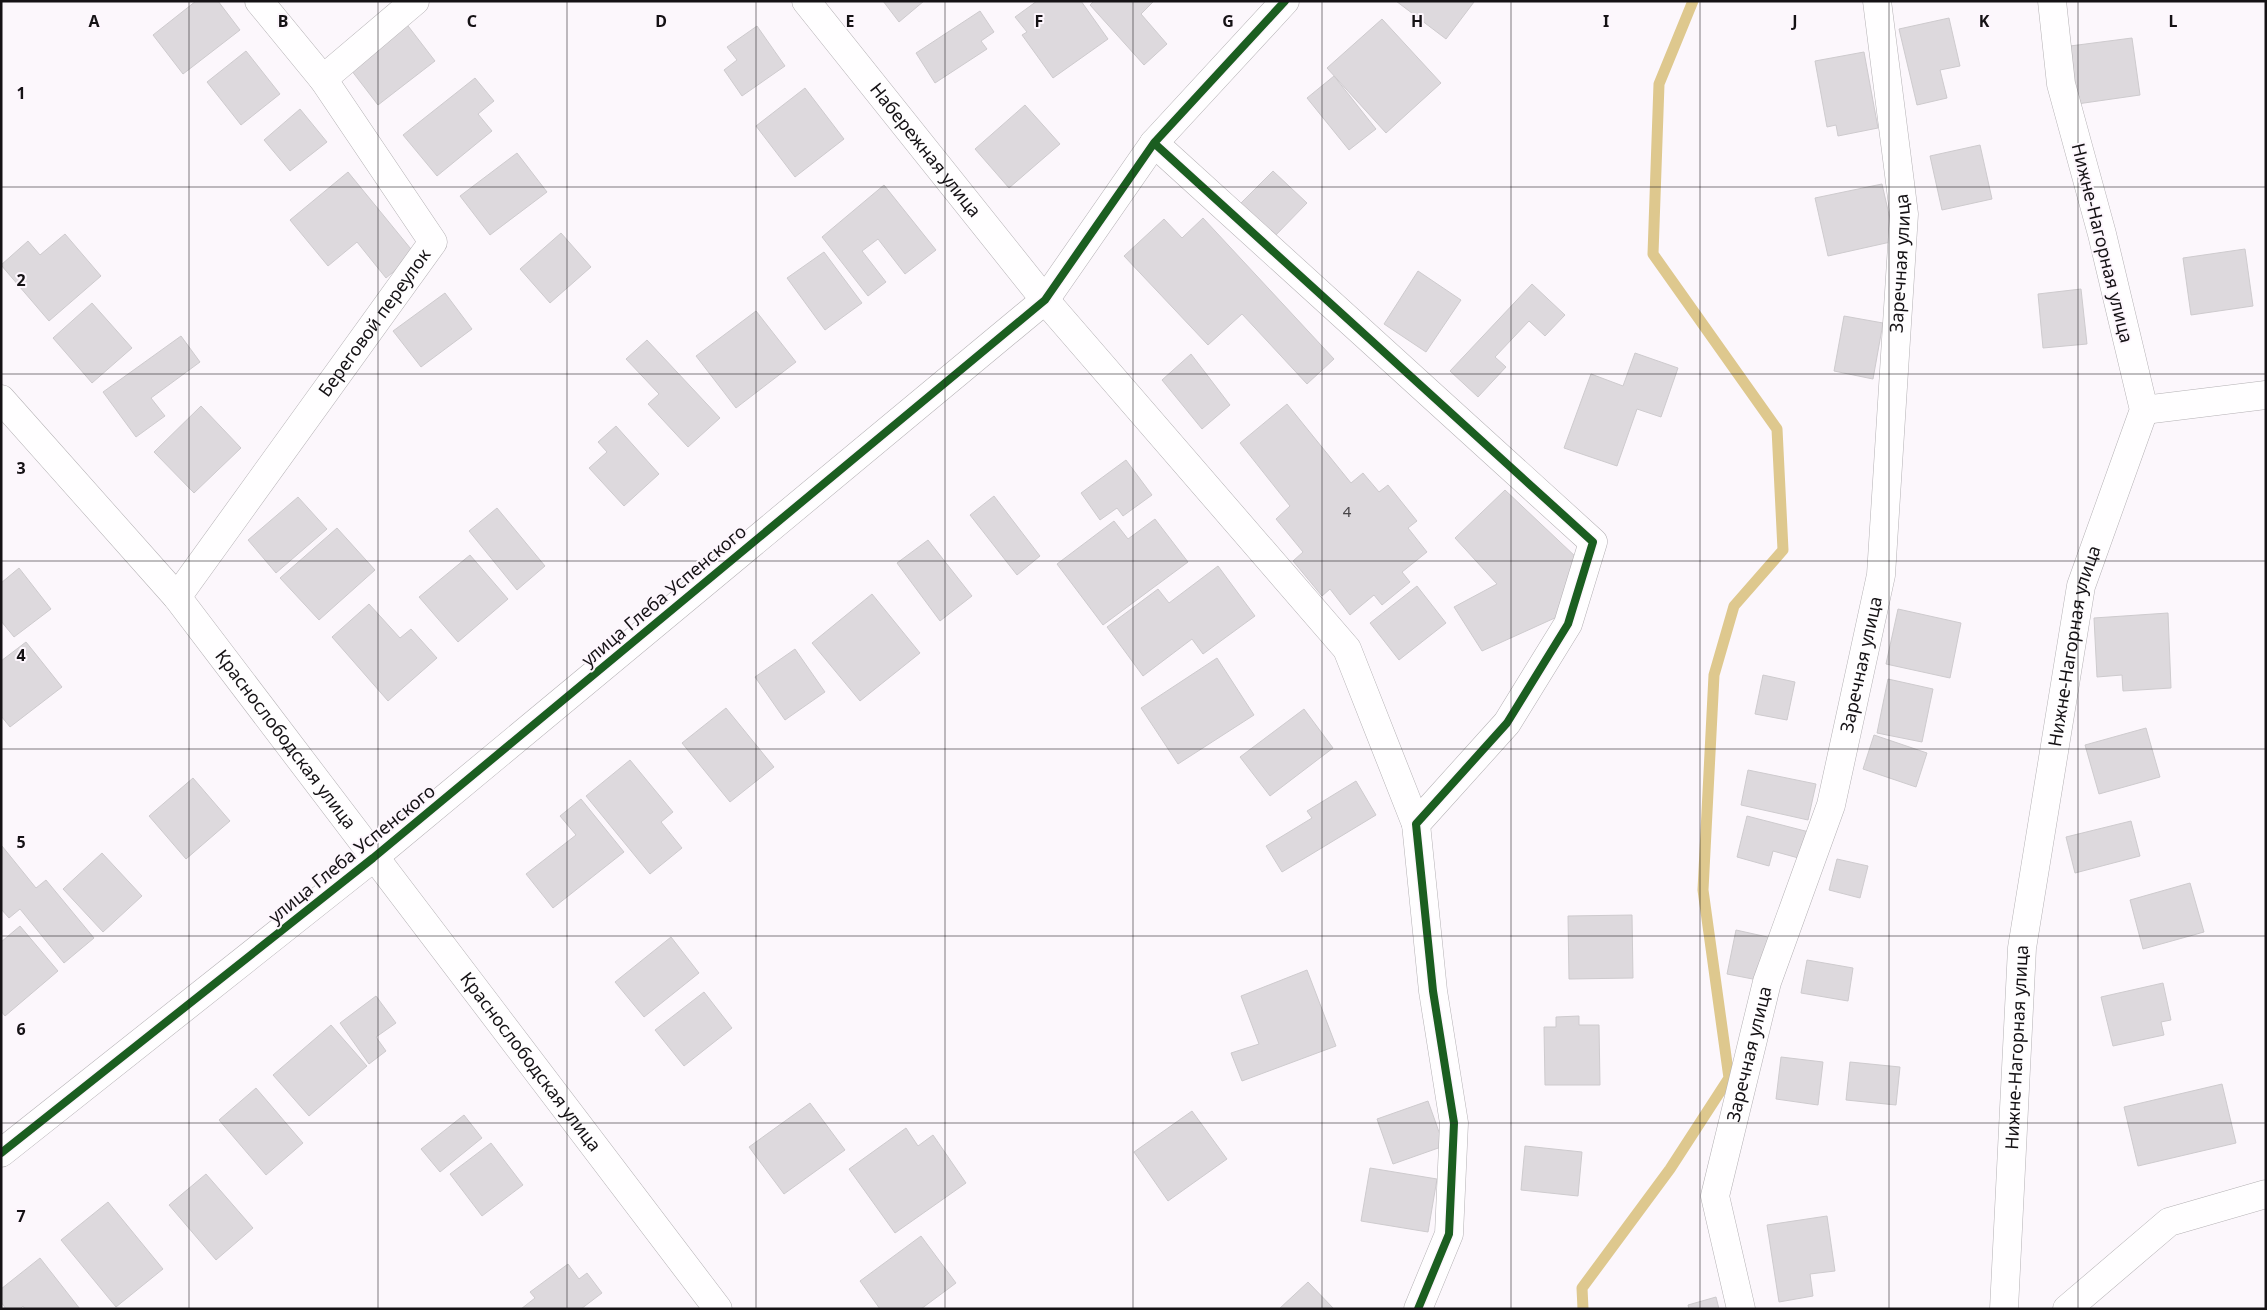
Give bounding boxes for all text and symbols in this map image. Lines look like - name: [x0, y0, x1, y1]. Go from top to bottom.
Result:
- text: A: [88, 10, 100, 32]
- text: B: [278, 10, 288, 32]
- text: C: [467, 10, 477, 32]
- text: D: [655, 10, 667, 32]
- text: E: [846, 10, 855, 32]
- text: F: [1035, 10, 1043, 32]
- text: G: [1222, 10, 1234, 32]
- text: H: [1411, 10, 1423, 32]
- text: I: [1603, 10, 1609, 32]
- text: J: [1790, 10, 1798, 32]
- text: K: [1979, 10, 1990, 32]
- text: L: [2169, 10, 2178, 32]
- street label: Набережная улица: [865, 77, 987, 222]
- text: 1: [16, 82, 26, 104]
- street label: Нижне-Нагорная улица: [2067, 140, 2139, 345]
- street label: Заречная улица: [1883, 193, 1915, 333]
- street label: Береговой переулок: [312, 243, 436, 401]
- text: 2: [16, 269, 26, 291]
- text: 3: [16, 457, 26, 479]
- house number: 4: [1343, 501, 1352, 521]
- street label: улица Глеба Успенского: [576, 519, 751, 671]
- street label: Нижне-Нагорная улица: [2042, 542, 2106, 748]
- street label: Заречная улица: [1834, 594, 1887, 735]
- text: 4: [16, 644, 26, 666]
- street label: Краснослободская улица: [210, 644, 362, 834]
- street label: улица Глеба Успенского: [263, 778, 440, 928]
- text: 5: [16, 831, 26, 853]
- street label: Нижне-Нагорная улица: [1999, 944, 2033, 1150]
- street label: Краснослободская улица: [455, 967, 607, 1156]
- street label: Заречная улица: [1720, 984, 1777, 1124]
- text: 6: [16, 1018, 26, 1040]
- text: 7: [16, 1205, 26, 1227]

